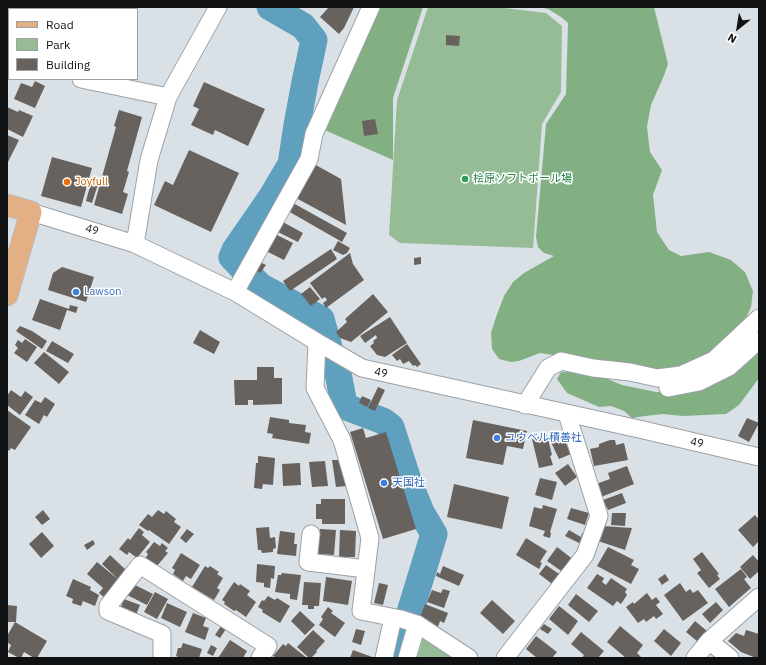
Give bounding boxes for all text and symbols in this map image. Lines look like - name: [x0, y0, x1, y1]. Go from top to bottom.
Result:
- legend: [8, 8, 138, 80]
- north arrow: [718, 8, 758, 48]
- text: Road: [46, 17, 74, 32]
- text: N: [725, 30, 739, 46]
- text: Park: [46, 37, 70, 52]
- text: Building: [46, 57, 90, 72]
- place label: 桧原ソフトボール場: [473, 172, 572, 186]
- marker: 桧原ソフトボール場: [460, 174, 470, 184]
- place label: Joyfull: [75, 175, 108, 189]
- marker: Joyfull: [62, 177, 72, 187]
- street label: 49: [84, 222, 100, 238]
- place label: Lawson: [84, 285, 122, 299]
- marker: Lawson: [71, 287, 81, 297]
- street label: 49: [373, 365, 389, 381]
- place label: ユウベル積善社: [505, 431, 582, 445]
- marker: ユウベル積善社: [492, 433, 502, 443]
- street label: 49: [689, 435, 705, 451]
- place label: 天国社: [392, 476, 425, 490]
- marker: 天国社: [379, 478, 389, 488]

